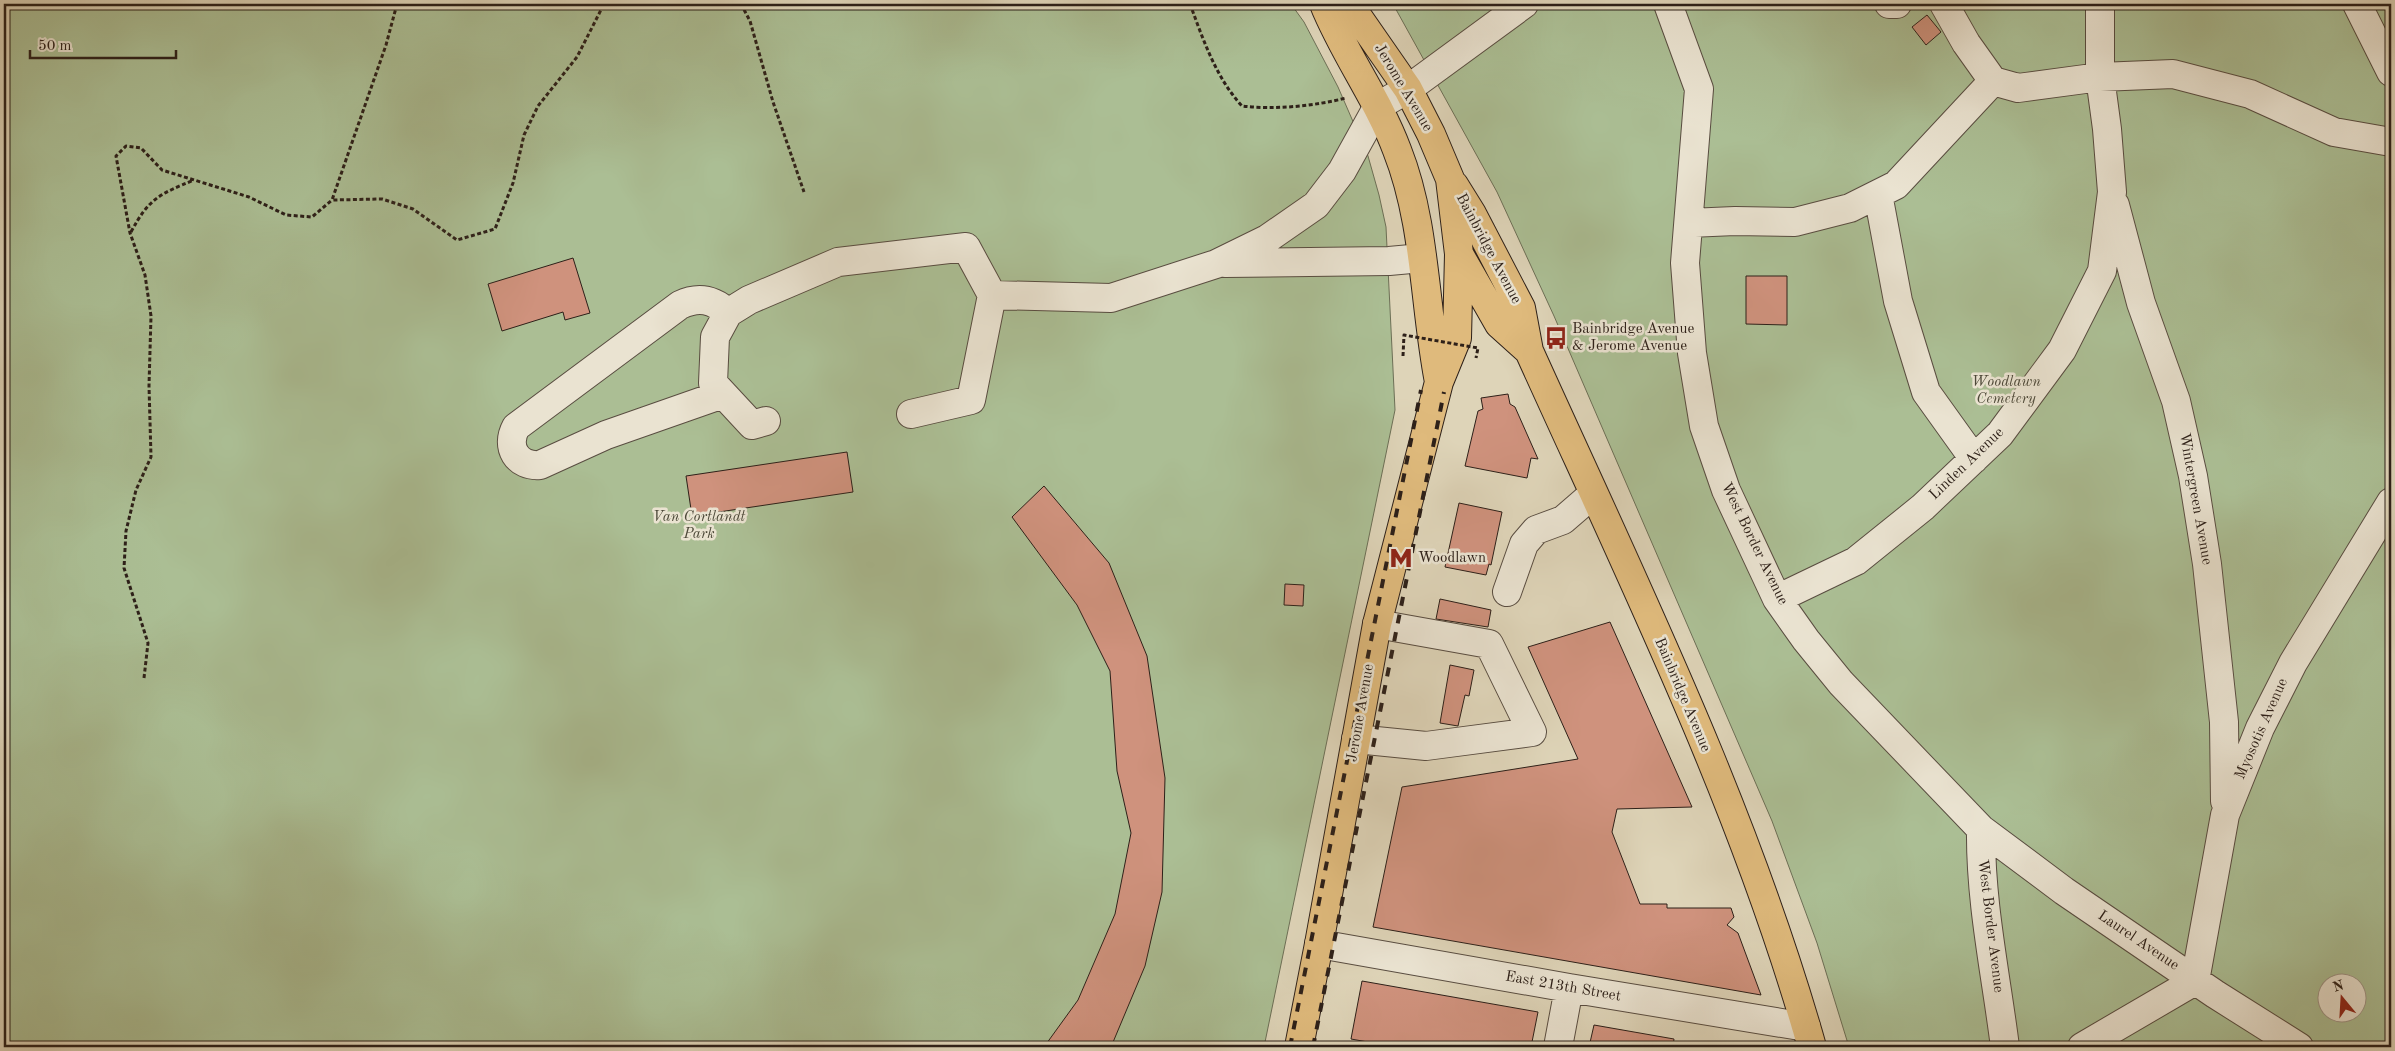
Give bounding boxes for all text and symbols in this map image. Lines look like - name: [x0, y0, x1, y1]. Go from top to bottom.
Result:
- scale bar: [30, 28, 176, 60]
- text: 50 m: [38, 39, 72, 54]
- street label: Jerome Avenue: [1371, 42, 1435, 134]
- street label: Bainbridge Avenue: [1453, 191, 1523, 307]
- place label: Bainbridge Avenue & Jerome Avenue: [1572, 322, 1695, 354]
- bus stop icon: Bainbridge Avenue & Jerome Avenue: [1543, 325, 1569, 351]
- park label: Woodlawn Cemetery: [1971, 375, 2041, 407]
- street label: Linden Avenue: [1927, 425, 2007, 503]
- street label: Wintergreen Avenue: [2176, 432, 2214, 566]
- street label: West Border Avenue: [1718, 480, 1790, 608]
- park label: Van Cortlandt Park: [653, 510, 746, 542]
- metro station icon: Woodlawn: [1388, 545, 1414, 571]
- place label: Woodlawn: [1418, 551, 1486, 566]
- street label: Bainbridge Avenue: [1651, 636, 1713, 754]
- street label: Jerome Avenue: [1345, 663, 1377, 763]
- street label: Myosotis Avenue: [2233, 676, 2291, 782]
- street label: West Border Avenue: [1974, 859, 2006, 994]
- street label: Laurel Avenue: [2095, 908, 2181, 974]
- street label: East 213th Street: [1504, 969, 1622, 1005]
- north arrow: [2318, 974, 2368, 1024]
- text: N: [2331, 978, 2346, 995]

